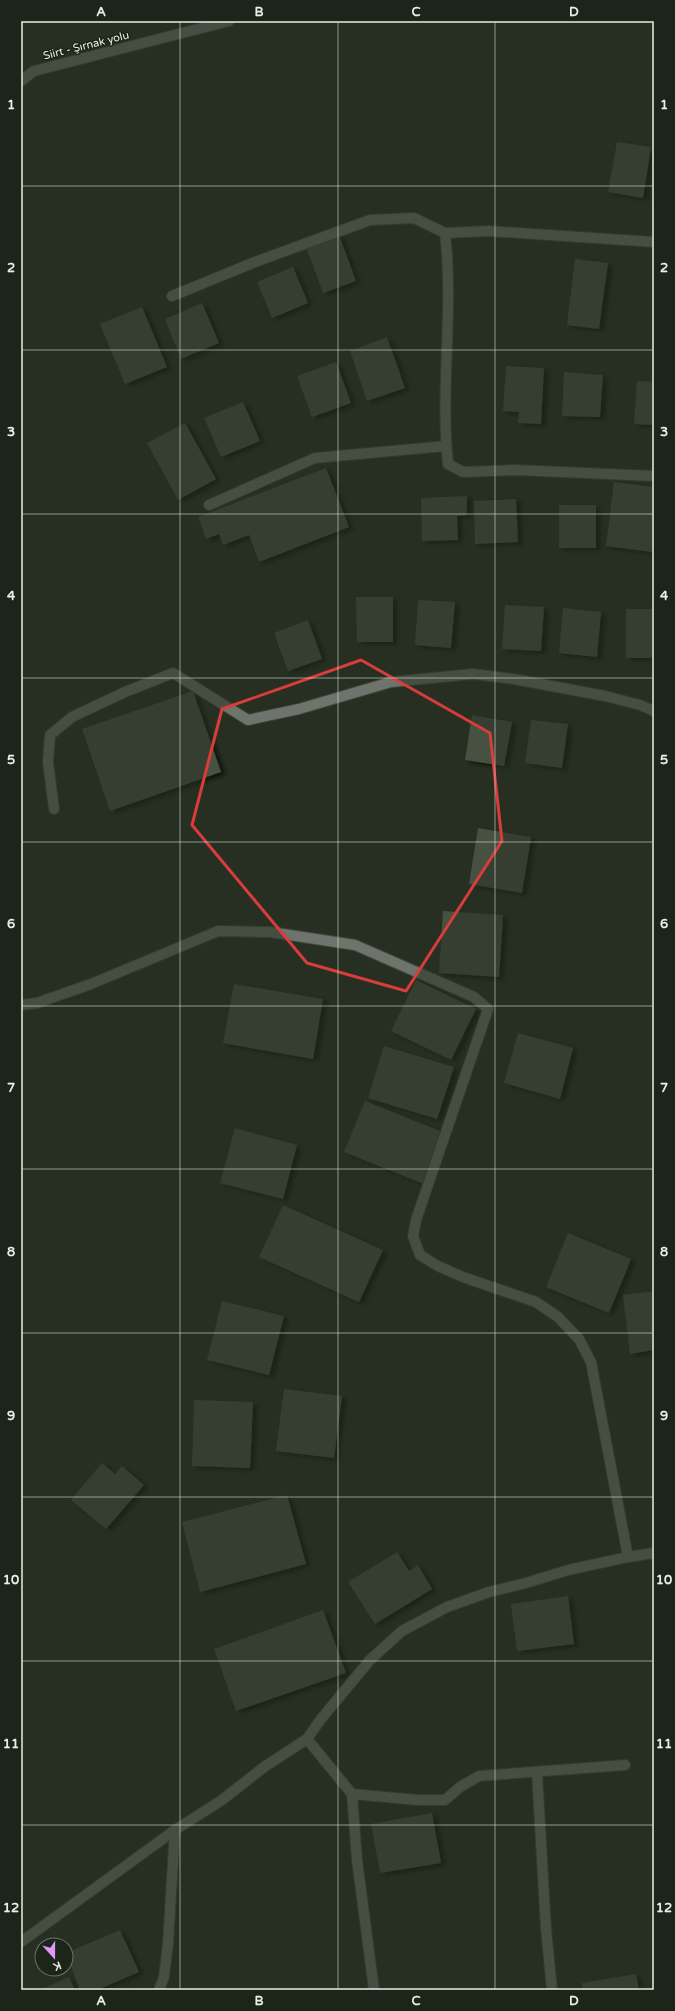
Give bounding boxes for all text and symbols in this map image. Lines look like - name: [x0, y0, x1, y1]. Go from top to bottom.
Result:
- text: A: [96, 4, 106, 20]
- text: B: [254, 4, 264, 20]
- text: C: [411, 4, 421, 20]
- text: D: [569, 4, 579, 20]
- street label: Siirt - Şırnak yolu: [42, 29, 130, 62]
- text: 1: [7, 97, 15, 113]
- text: 1: [660, 97, 668, 113]
- text: 2: [7, 260, 15, 276]
- text: 2: [660, 260, 668, 276]
- text: 3: [7, 424, 15, 440]
- text: 3: [660, 424, 668, 440]
- text: 4: [7, 588, 16, 604]
- text: 4: [660, 588, 669, 604]
- text: 5: [7, 752, 15, 768]
- text: 5: [660, 752, 668, 768]
- text: 6: [7, 916, 15, 932]
- text: 6: [660, 916, 668, 932]
- text: 7: [7, 1080, 15, 1096]
- text: 7: [660, 1080, 668, 1096]
- text: 8: [7, 1244, 15, 1260]
- text: 8: [660, 1244, 668, 1260]
- text: 9: [7, 1408, 15, 1424]
- text: 9: [660, 1408, 668, 1424]
- text: 10: [3, 1572, 19, 1588]
- text: 10: [656, 1572, 672, 1588]
- text: 11: [3, 1736, 19, 1752]
- text: 11: [656, 1736, 672, 1752]
- text: 12: [3, 1900, 19, 1916]
- text: 12: [656, 1900, 672, 1916]
- north arrow: [34, 1937, 74, 1977]
- text: K: [51, 1958, 63, 1973]
- text: A: [96, 1993, 106, 2009]
- text: B: [254, 1993, 264, 2009]
- text: C: [411, 1993, 421, 2009]
- text: D: [569, 1993, 579, 2009]

